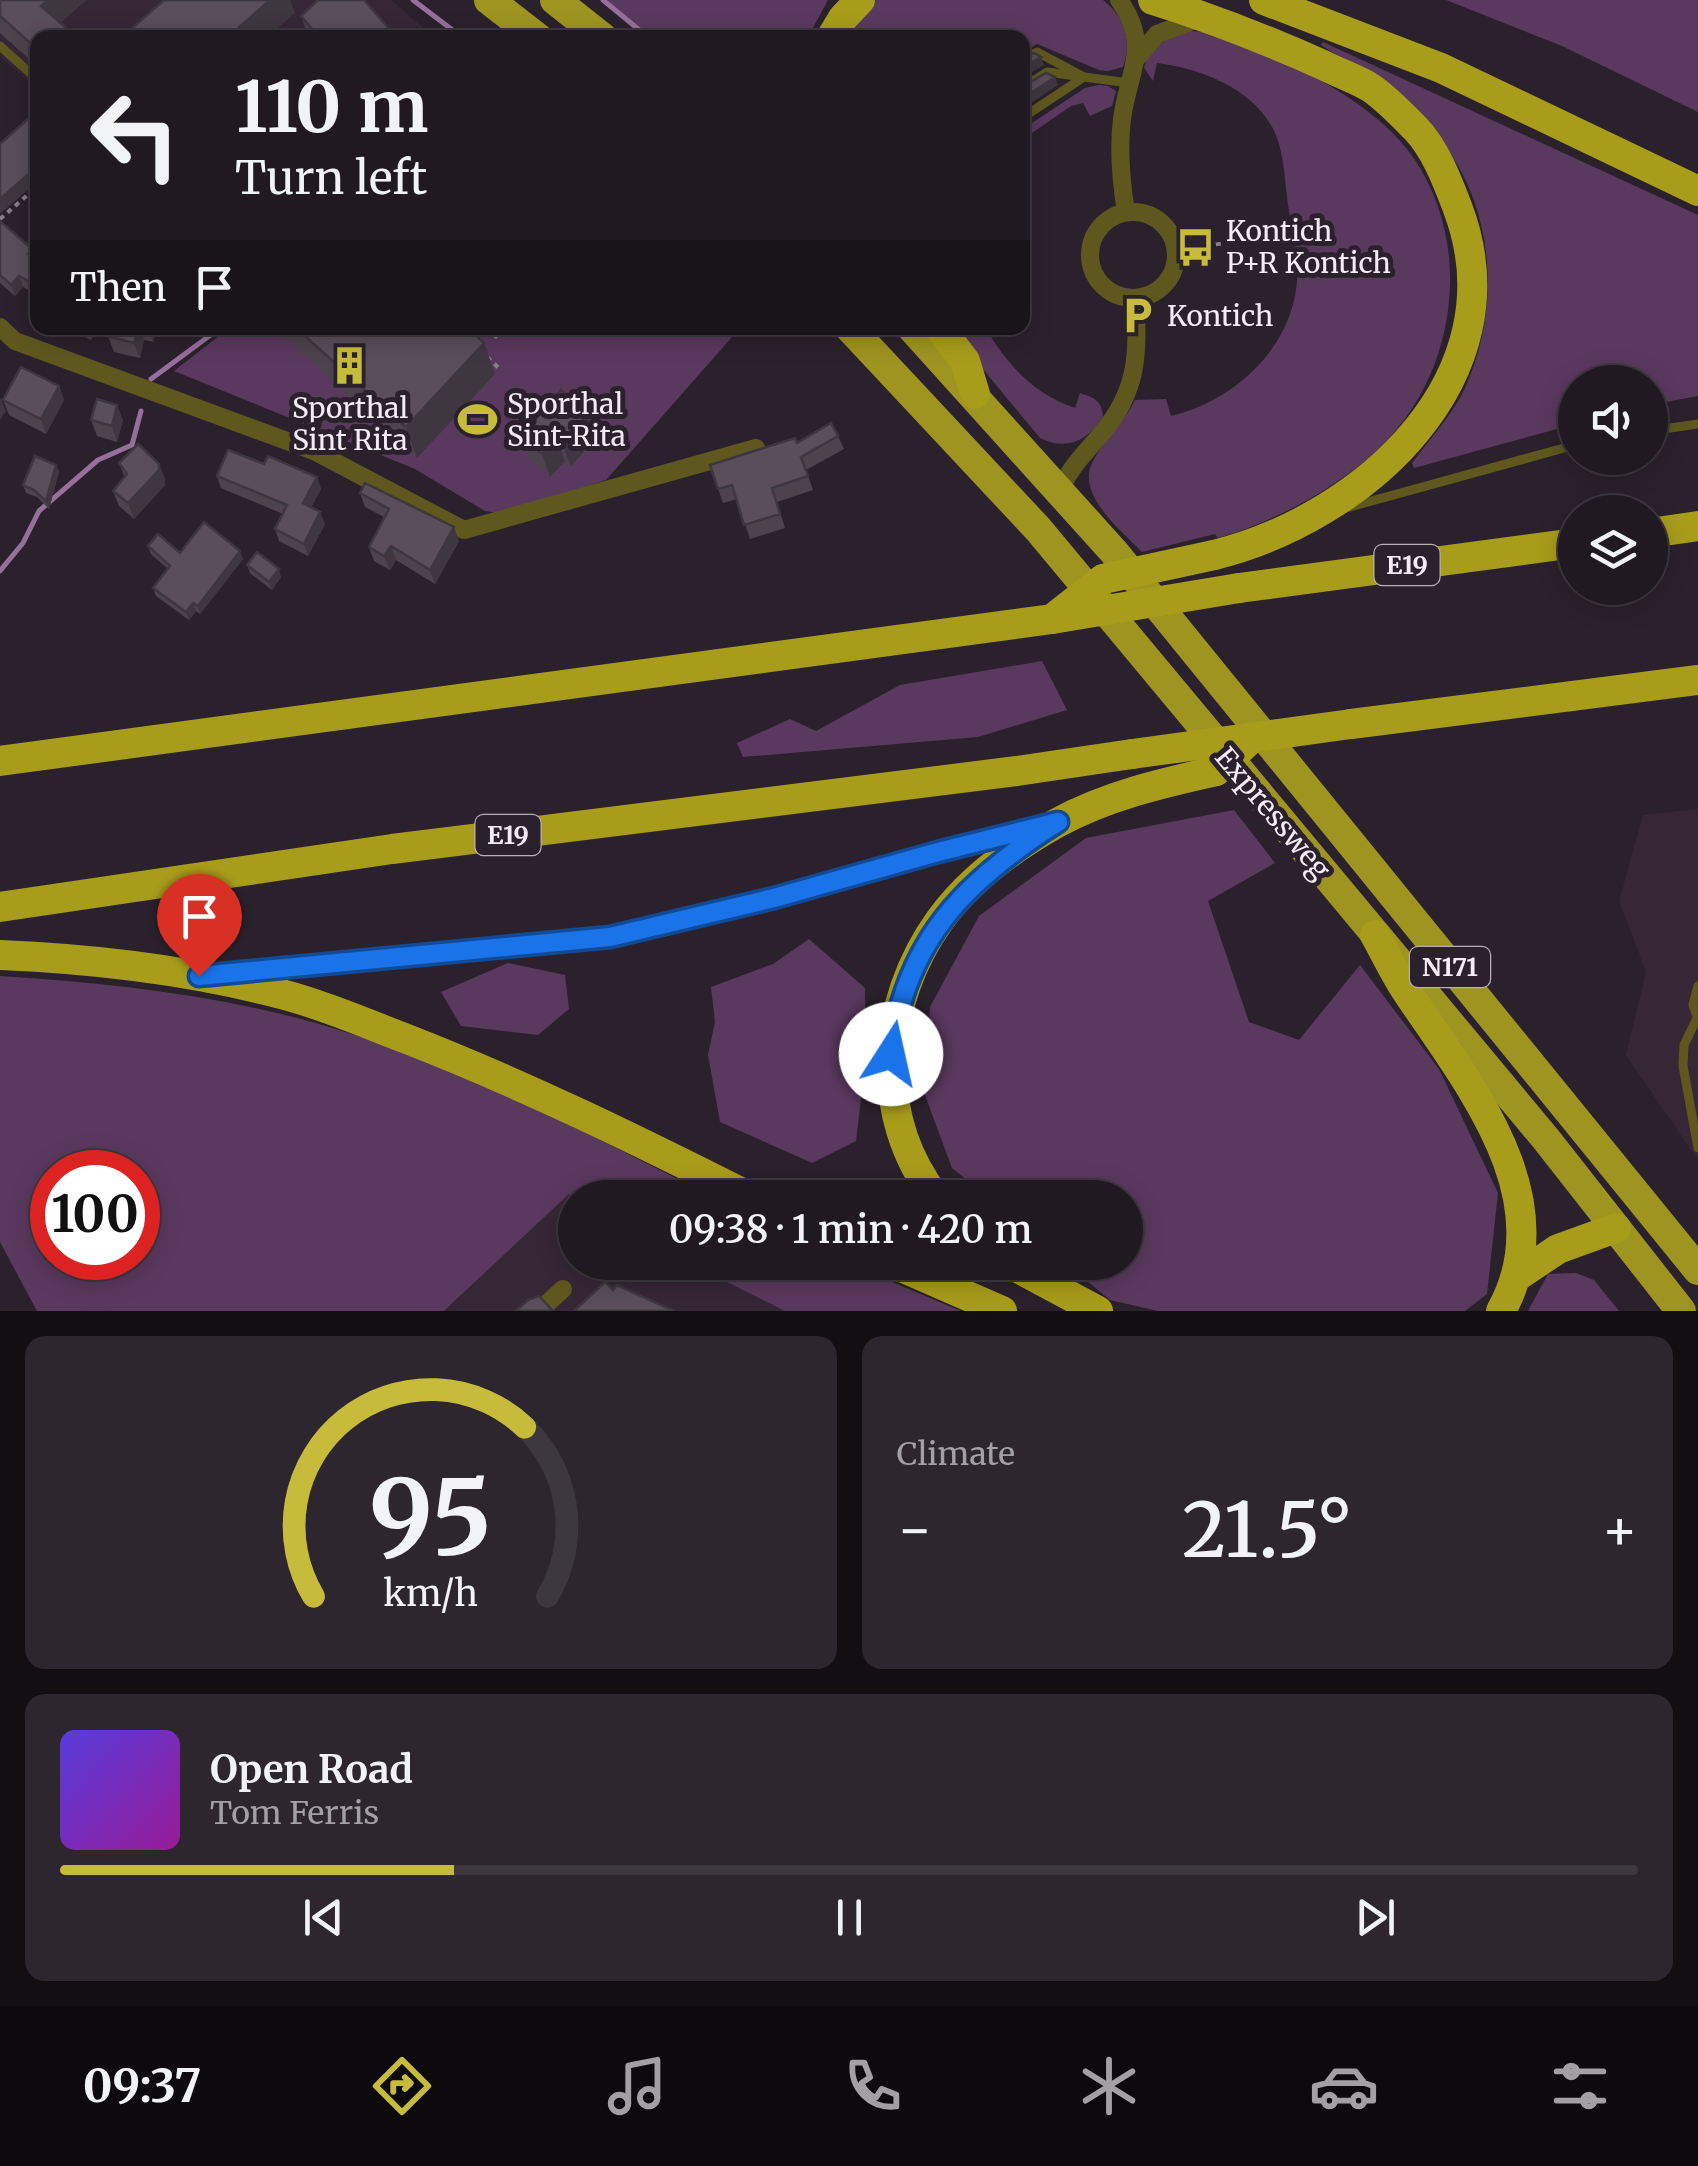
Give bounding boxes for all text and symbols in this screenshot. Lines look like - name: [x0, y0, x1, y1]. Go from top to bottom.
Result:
- text: 110 m: [235, 63, 428, 151]
- icon: left: [70, 70, 200, 200]
- text: Turn left: [235, 150, 427, 206]
- place label: Kontich P+R Kontich: [1226, 213, 1391, 281]
- bus stop icon: Kontich P+R Kontich: [1175, 226, 1217, 268]
- icon: arrive: [187, 260, 242, 315]
- text: Then: [70, 264, 167, 311]
- parking icon: Kontich: [1116, 295, 1158, 337]
- place label: Kontich: [1167, 298, 1273, 334]
- building icon: Sporthal Sint Rita: [329, 345, 371, 387]
- map controls: [1558, 365, 1668, 605]
- button: sound: [1558, 365, 1668, 475]
- place label: Sporthal Sint-Rita: [507, 386, 626, 454]
- place label: Sporthal Sint Rita: [292, 390, 408, 458]
- sports icon: Sporthal Sint-Rita: [456, 399, 498, 441]
- button: layers: [1558, 495, 1668, 605]
- road number: E19: [1374, 545, 1440, 585]
- street label: Expressweg: [1207, 740, 1339, 886]
- road number: E19: [476, 815, 540, 855]
- pin: [157, 874, 242, 977]
- icon: arrive: [172, 889, 227, 944]
- road number: N171: [1410, 947, 1490, 987]
- position arrow: [839, 1002, 943, 1106]
- speed limit sign: 100: [30, 1150, 160, 1280]
- text: 09:38 · 1 min · 420 m: [669, 1206, 1032, 1253]
- text: Climate: [897, 1434, 1015, 1474]
- text: 95: [369, 1452, 492, 1582]
- text: 21.5°: [1182, 1483, 1352, 1577]
- text: −: [897, 1495, 933, 1564]
- text: +: [1601, 1495, 1638, 1564]
- text: km/h: [383, 1571, 478, 1616]
- text: Open Road: [210, 1746, 413, 1793]
- text: Tom Ferris: [210, 1793, 379, 1833]
- icon: previous: [296, 1890, 351, 1945]
- icon: pause: [822, 1890, 877, 1945]
- icon: next: [1348, 1890, 1403, 1945]
- icon: directions: [367, 2051, 437, 2121]
- icon: music: [602, 2051, 672, 2121]
- icon: phone: [838, 2051, 908, 2121]
- icon: climate: [1074, 2051, 1144, 2121]
- icon: car: [1309, 2051, 1379, 2121]
- icon: filters: [1545, 2051, 1615, 2121]
- text: 09:37: [83, 2058, 201, 2114]

